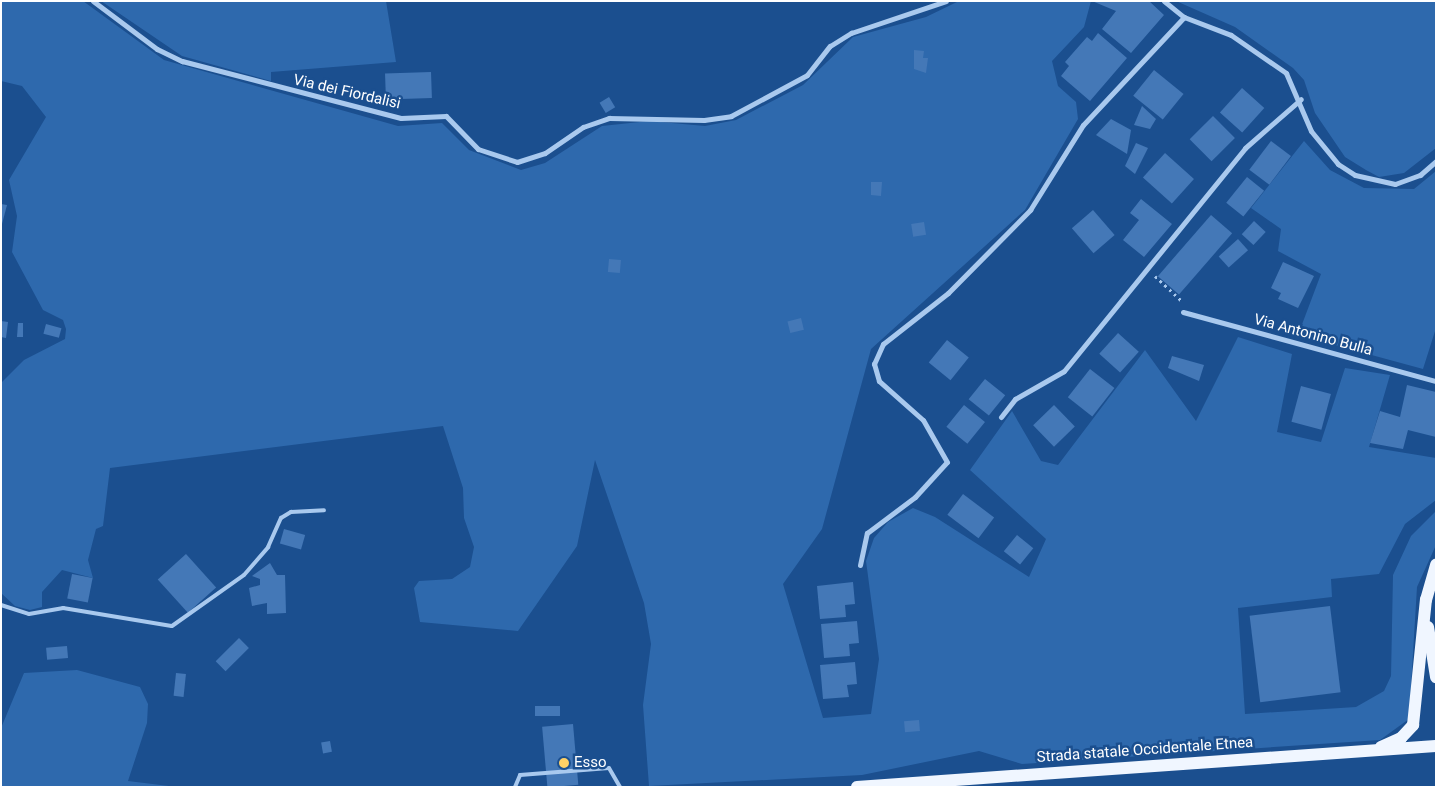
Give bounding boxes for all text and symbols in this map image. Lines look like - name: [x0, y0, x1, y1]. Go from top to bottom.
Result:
- street label: Via dei Fiordalisi: [292, 71, 402, 113]
- street label: Via Antonino Bulla: [1252, 311, 1374, 359]
- street label: Strada statale Occidentale Etnea: [1036, 733, 1254, 767]
- place label: Esso: [574, 754, 607, 772]
- marker: Esso: [558, 757, 570, 769]

